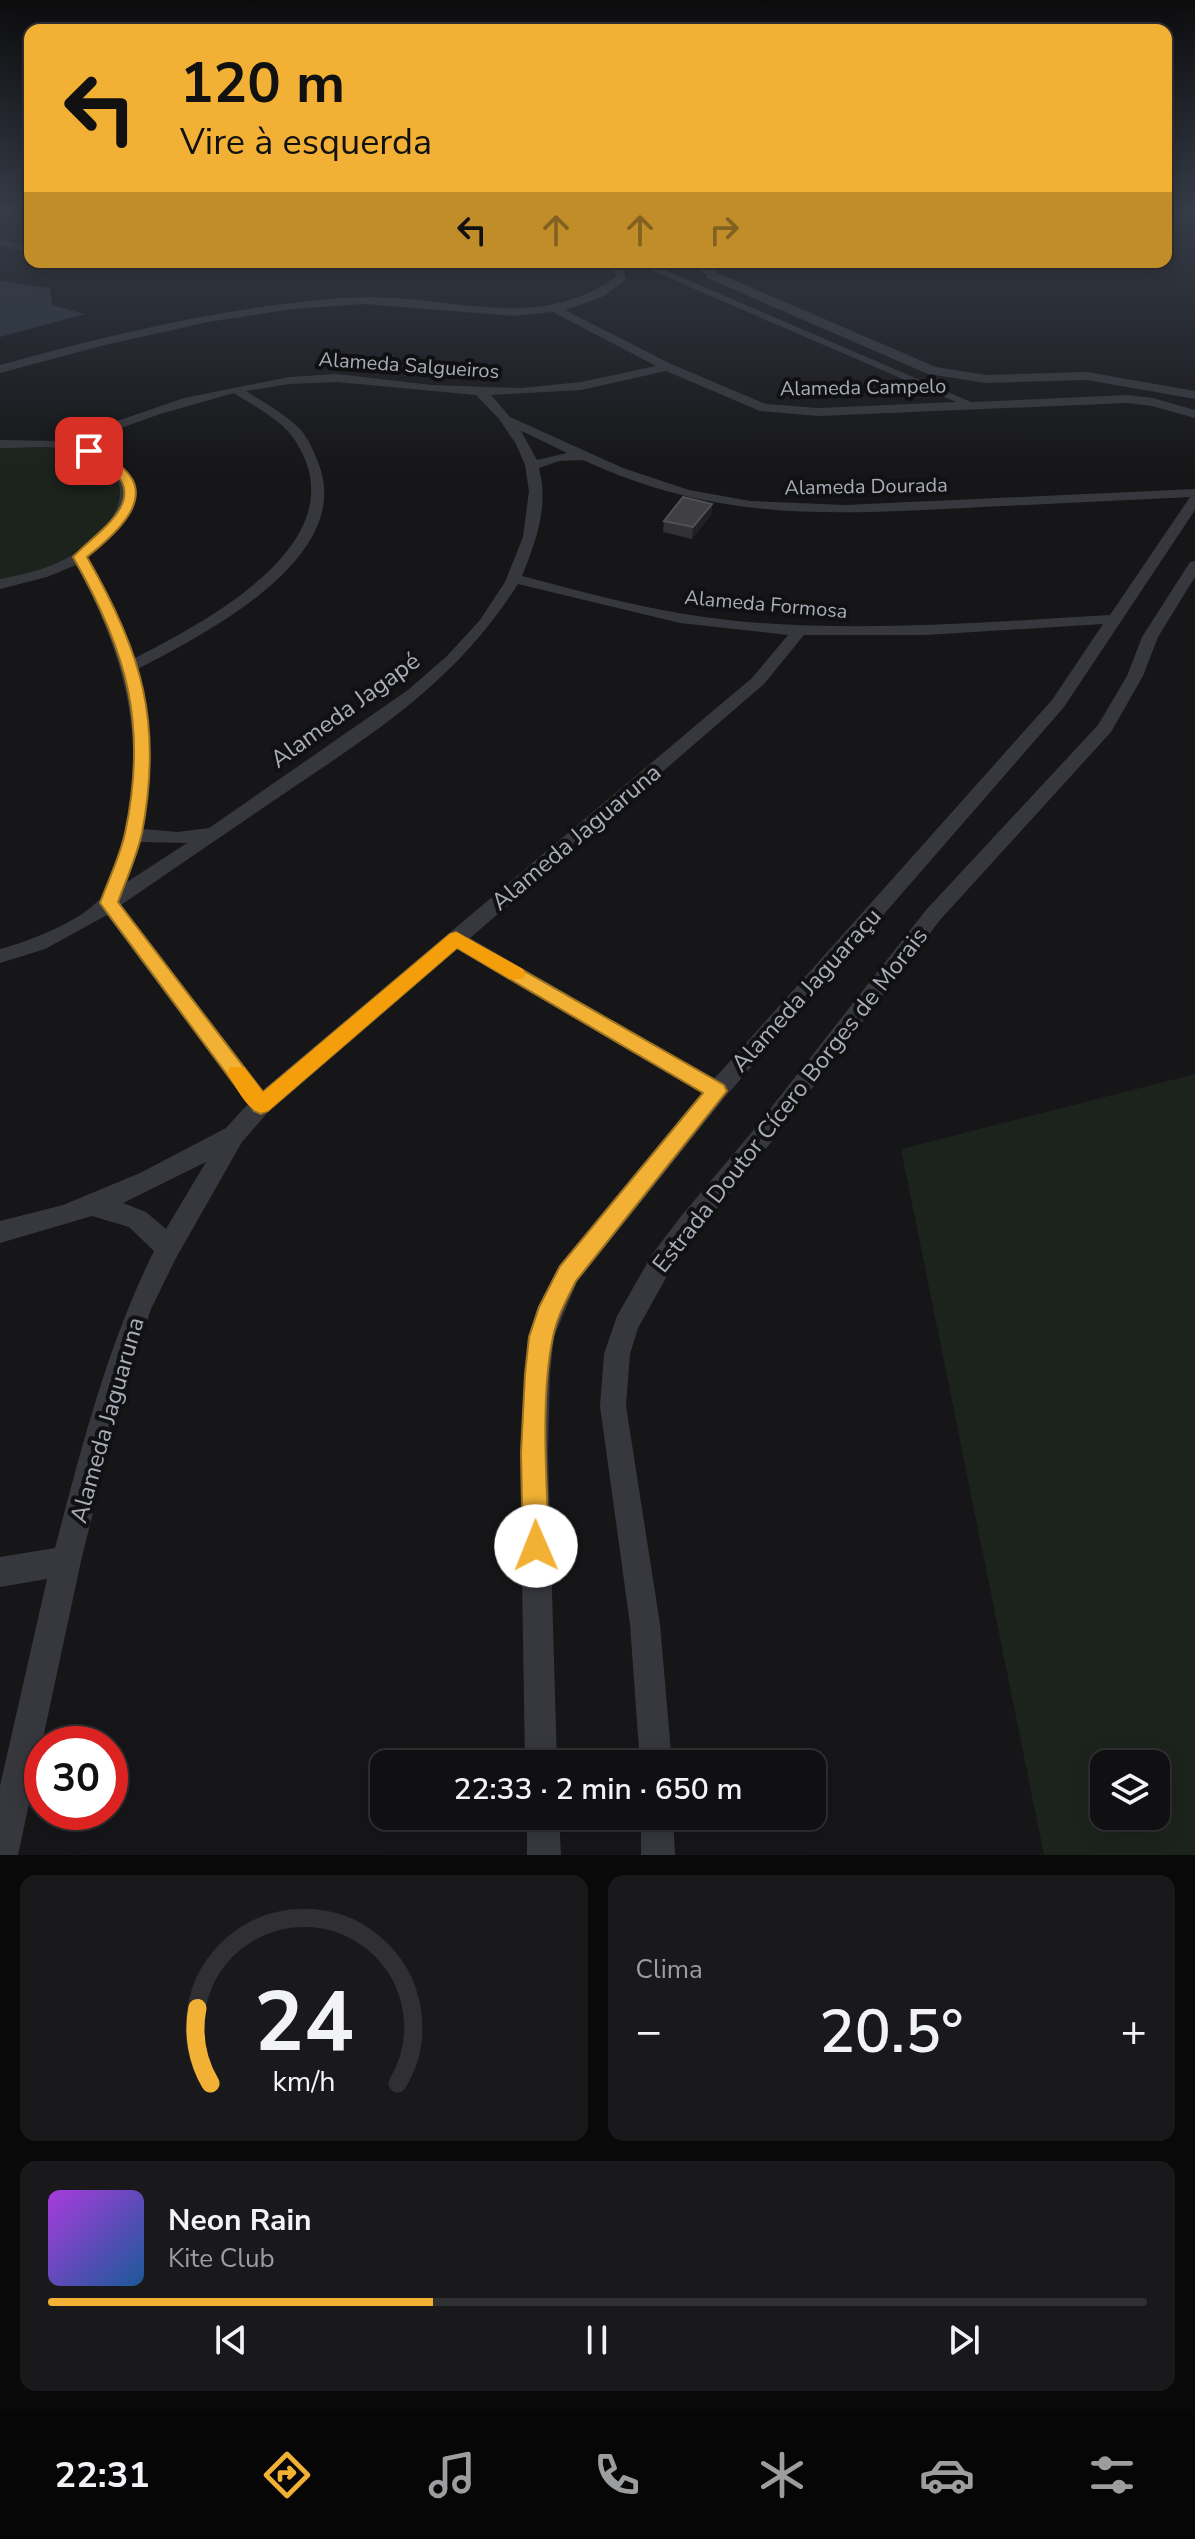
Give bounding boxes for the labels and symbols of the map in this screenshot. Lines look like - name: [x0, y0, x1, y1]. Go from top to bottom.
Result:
- street label: Alameda Salgueiros: [318, 346, 500, 385]
- street label: Alameda Campelo: [780, 373, 946, 402]
- pin: [55, 417, 123, 485]
- street label: Alameda Dourada: [784, 472, 948, 501]
- street label: Alameda Formosa: [683, 584, 849, 625]
- street label: Alameda Jagapé: [264, 645, 426, 775]
- street label: Alameda Jaguaruna: [484, 756, 668, 918]
- street label: Alameda Jaguaraçu: [724, 901, 888, 1079]
- street label: Estrada Doutor Cícero Borges de Morais: [645, 921, 935, 1279]
- street label: Alameda Jaguaruna: [62, 1313, 152, 1527]
- position arrow: [494, 1504, 578, 1588]
- speed limit sign: 30: [24, 1726, 128, 1830]

